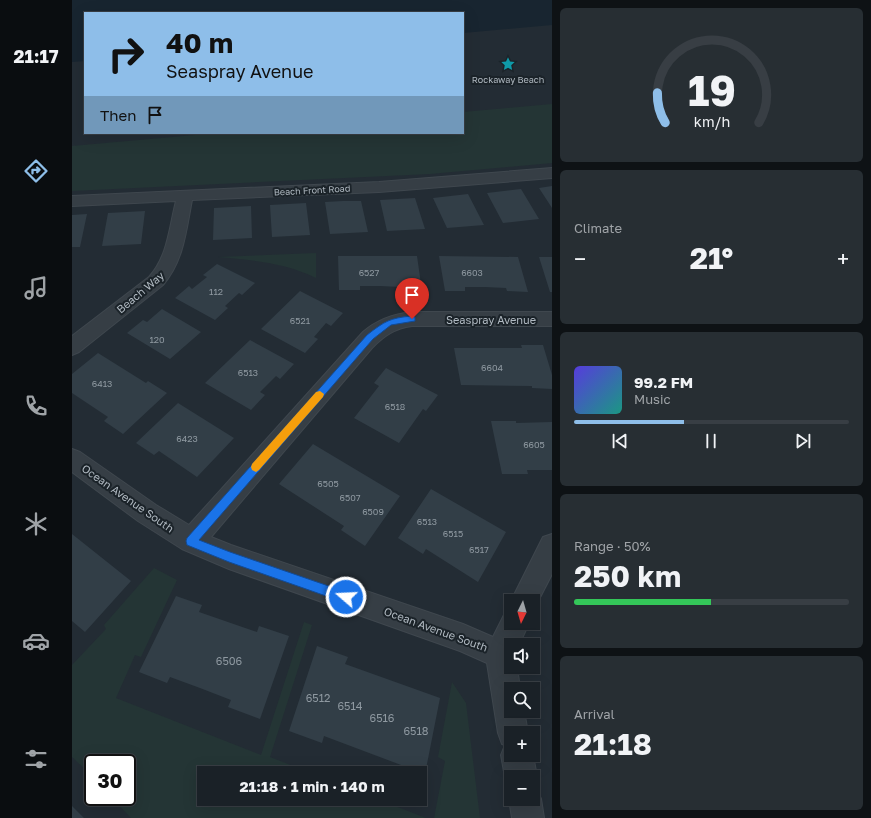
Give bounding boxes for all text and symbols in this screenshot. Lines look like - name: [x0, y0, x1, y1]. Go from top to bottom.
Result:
- text: 40 m: [166, 26, 233, 59]
- icon: right: [100, 28, 152, 80]
- text: 21:17: [13, 45, 59, 67]
- place icon: Rockaway Beach: [500, 56, 516, 72]
- text: Seaspray Avenue: [166, 60, 314, 82]
- text: 19: [688, 65, 735, 115]
- place label: Rockaway Beach: [472, 74, 544, 85]
- icon: arrive: [144, 104, 166, 126]
- text: Then: [100, 106, 136, 124]
- text: km/h: [693, 113, 730, 130]
- icon: directions: [22, 157, 50, 185]
- street label: Beach Front Road: [273, 183, 351, 197]
- text: Climate: [574, 220, 622, 236]
- text: 21°: [690, 240, 733, 276]
- text: −: [574, 245, 586, 272]
- text: +: [837, 245, 849, 272]
- house number: 6527: [359, 267, 380, 278]
- house number: 6603: [461, 267, 483, 278]
- street label: Beach Way: [114, 268, 166, 316]
- icon: music: [22, 274, 50, 302]
- pin: [395, 278, 429, 319]
- icon: arrive: [401, 284, 423, 306]
- house number: 112: [209, 286, 223, 297]
- street label: Seaspray Avenue: [446, 313, 536, 326]
- house number: 6521: [290, 315, 311, 326]
- house number: 120: [149, 334, 165, 345]
- house number: 6604: [481, 362, 503, 373]
- house number: 6513: [238, 367, 258, 378]
- text: 99.2 FM: [634, 373, 693, 391]
- house number: 6413: [92, 378, 112, 389]
- text: Music: [634, 391, 671, 407]
- icon: phone: [22, 392, 50, 420]
- house number: 6518: [385, 401, 405, 412]
- icon: previous: [609, 430, 631, 452]
- icon: pause: [700, 430, 722, 452]
- icon: next: [792, 430, 814, 452]
- house number: 6423: [176, 433, 198, 444]
- house number: 6605: [523, 439, 545, 450]
- street label: Ocean Avenue South: [80, 461, 176, 535]
- house number: 6505: [317, 478, 339, 489]
- house number: 6507: [339, 492, 361, 503]
- house number: 6509: [362, 506, 384, 517]
- icon: climate: [22, 510, 50, 538]
- house number: 6513: [417, 516, 437, 527]
- house number: 6515: [443, 528, 463, 539]
- text: Range · 50%: [574, 538, 651, 554]
- house number: 6517: [469, 544, 489, 555]
- text: 250 km: [574, 558, 681, 594]
- position arrow: [325, 576, 367, 618]
- north arrow: [504, 594, 540, 630]
- map controls: [504, 594, 540, 806]
- street label: Ocean Avenue South: [382, 604, 490, 654]
- icon: car: [22, 627, 50, 655]
- button: sound: [504, 638, 540, 674]
- house number: 6506: [216, 654, 243, 667]
- button: search: [504, 682, 540, 718]
- house number: 6512: [306, 691, 330, 704]
- house number: 6514: [337, 699, 363, 712]
- text: Arrival: [574, 706, 615, 722]
- house number: 6516: [369, 711, 395, 724]
- house number: 6518: [403, 724, 429, 737]
- button: +: [504, 726, 540, 762]
- text: 21:18: [574, 726, 652, 762]
- icon: filters: [22, 745, 50, 773]
- speed limit sign: 30: [84, 754, 136, 806]
- button: −: [504, 770, 540, 806]
- text: 21:18 · 1 min · 140 m: [239, 777, 385, 795]

